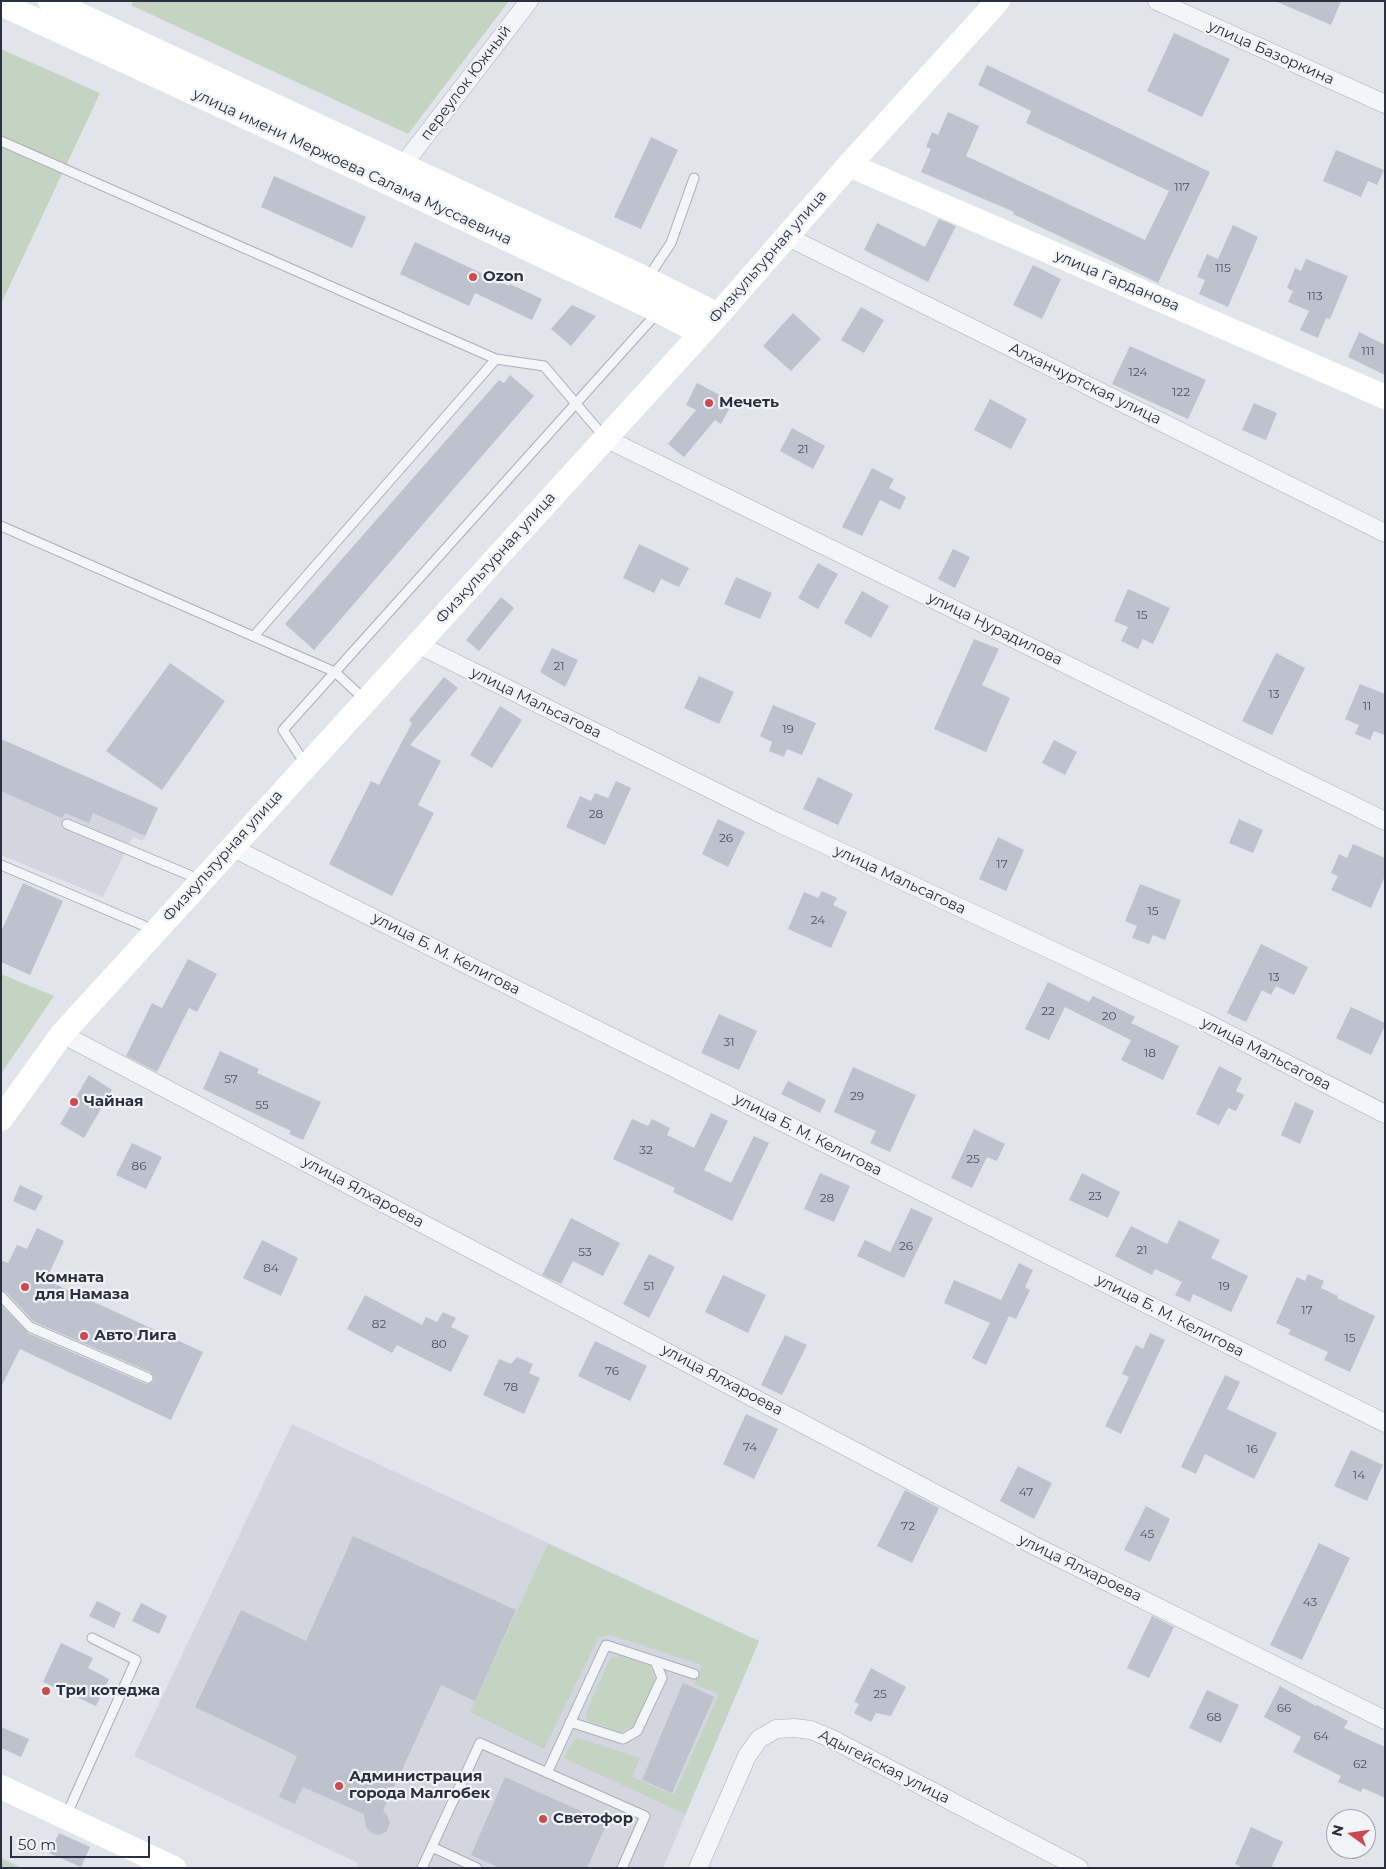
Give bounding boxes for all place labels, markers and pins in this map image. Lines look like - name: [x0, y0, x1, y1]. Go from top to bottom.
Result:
- place label: Ozon: [483, 268, 524, 286]
- marker: Ozon: [467, 271, 479, 283]
- place label: Мечеть: [719, 394, 779, 412]
- marker: Мечеть: [703, 397, 715, 409]
- place label: Чайная: [84, 1093, 144, 1111]
- marker: Чайная: [68, 1096, 80, 1108]
- place label: Комната для Намаза: [35, 1269, 129, 1304]
- marker: Комната для Намаза: [19, 1281, 31, 1293]
- place label: Авто Лига: [94, 1327, 176, 1345]
- marker: Авто Лига: [78, 1330, 90, 1342]
- place label: Три котеджа: [56, 1682, 160, 1700]
- marker: Три котеджа: [40, 1685, 52, 1697]
- place label: Администрация города Малгобек: [349, 1768, 490, 1803]
- marker: Администрация города Малгобек: [333, 1780, 345, 1792]
- place label: Светофор: [553, 1810, 633, 1828]
- marker: Светофор: [537, 1813, 549, 1825]

